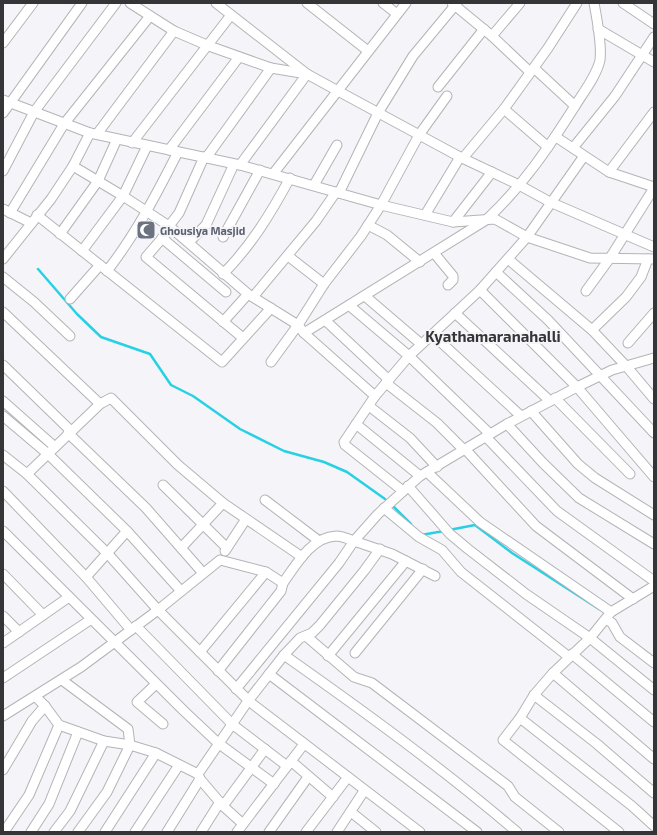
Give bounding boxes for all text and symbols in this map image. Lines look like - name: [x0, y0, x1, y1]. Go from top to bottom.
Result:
- mosque icon: Ghousiya Masjid: [135, 219, 157, 241]
- place label: Ghousiya Masjid: [160, 224, 245, 238]
- district label: Kyathamaranahalli: [425, 327, 561, 346]

